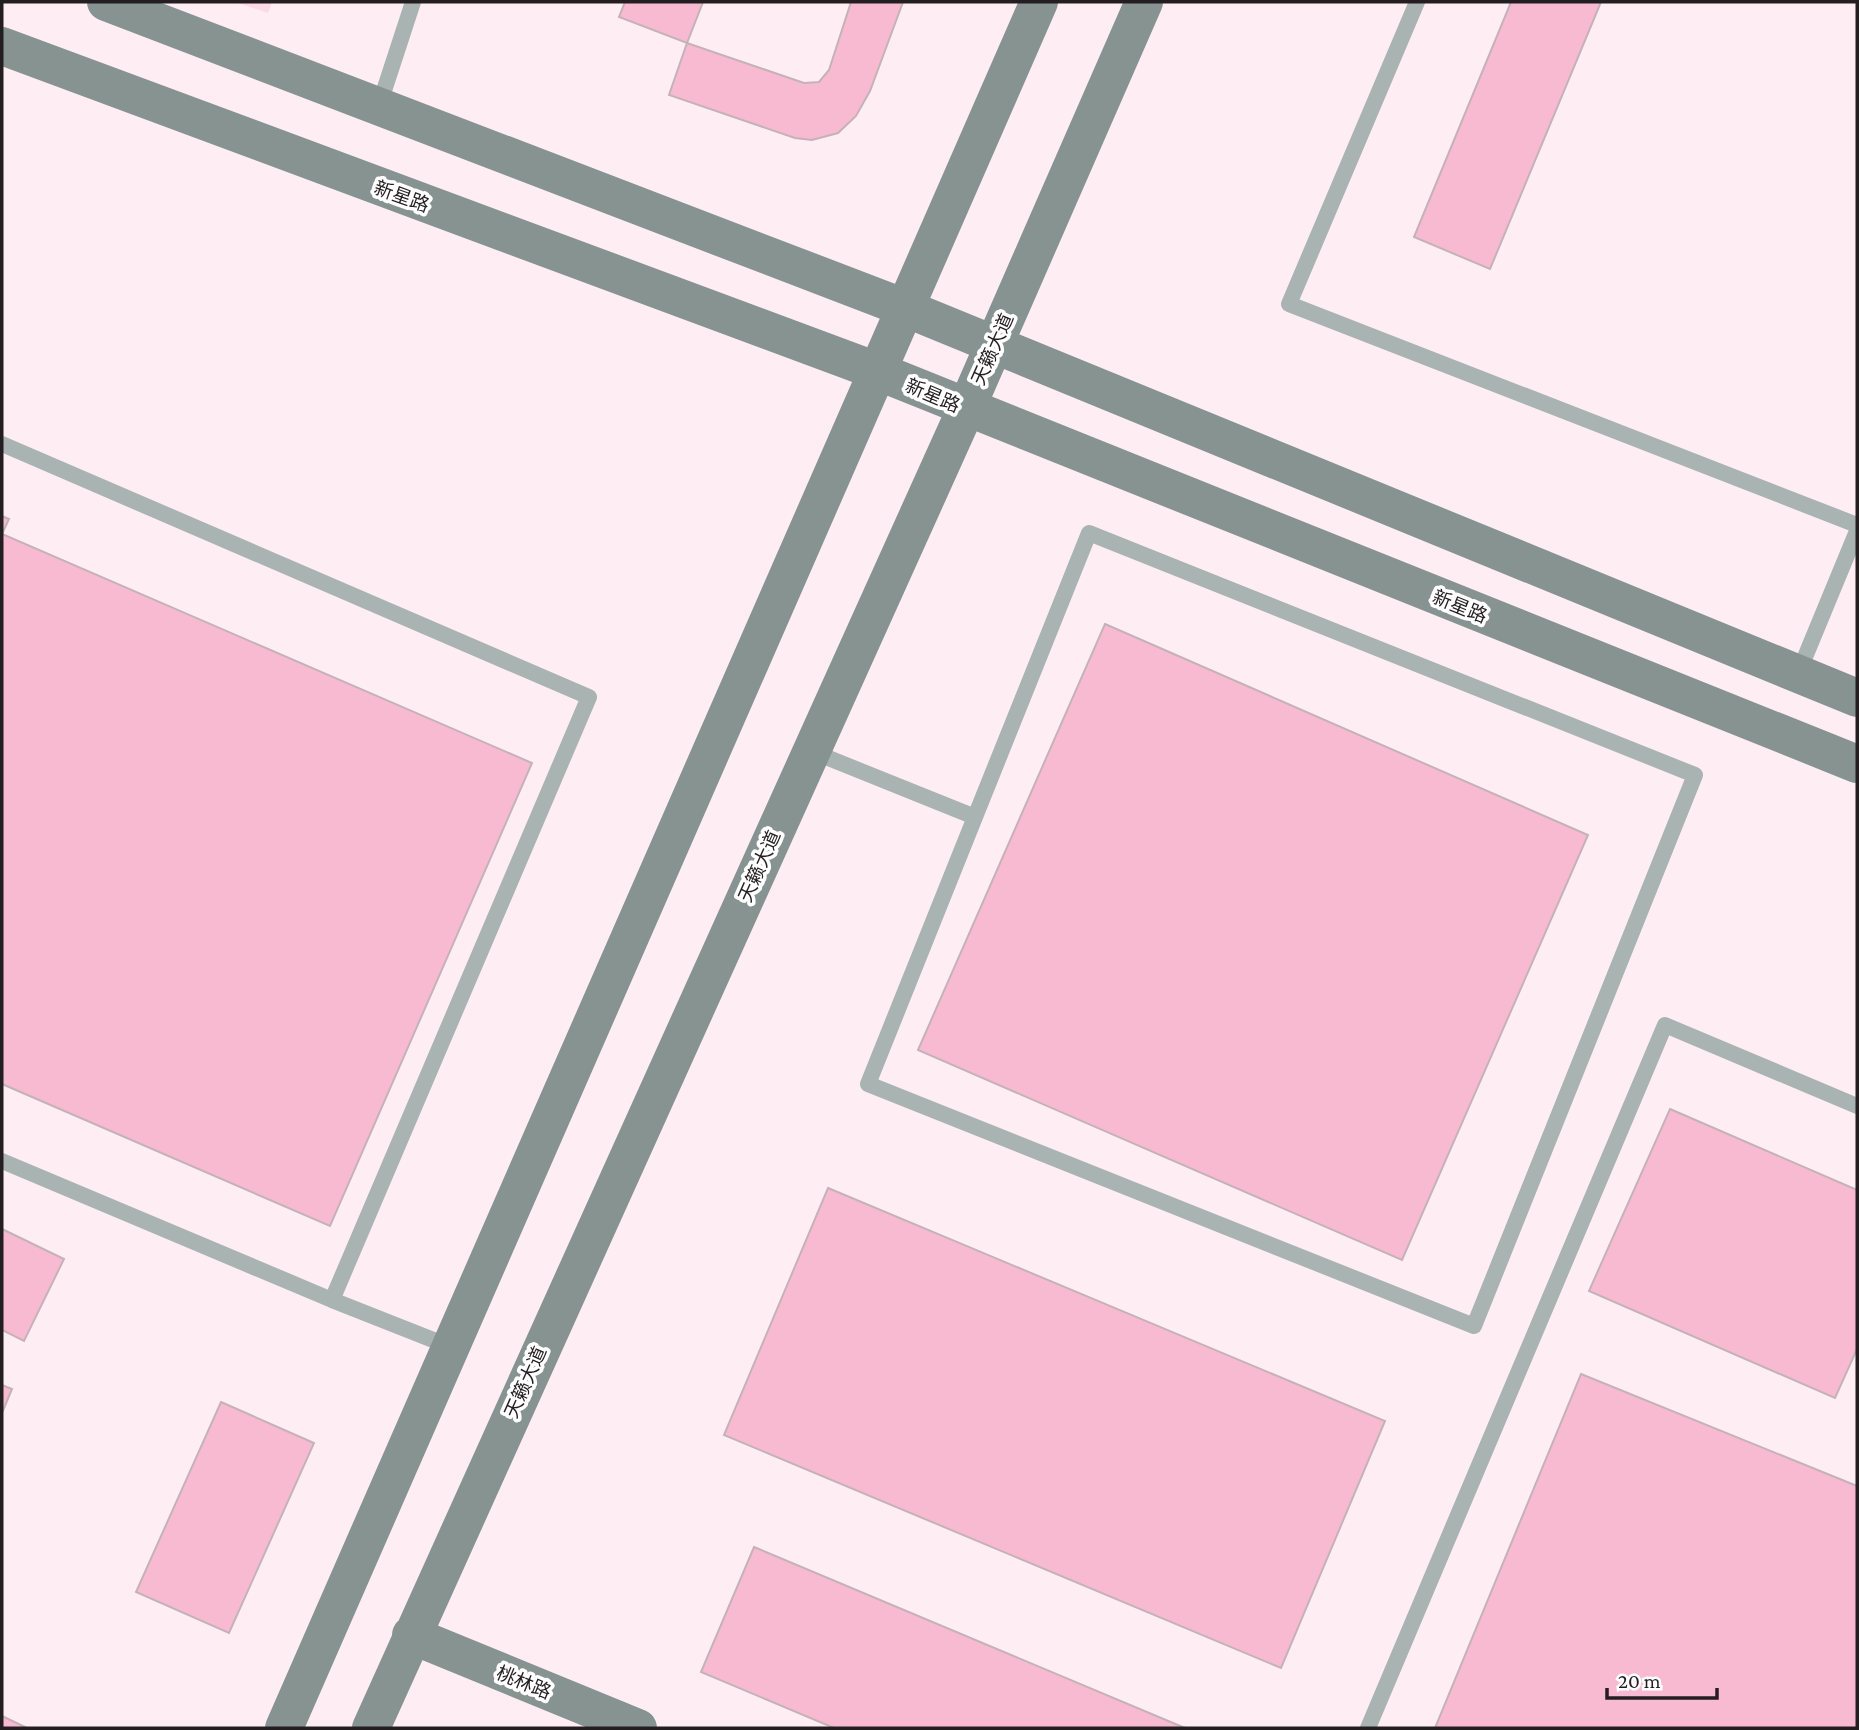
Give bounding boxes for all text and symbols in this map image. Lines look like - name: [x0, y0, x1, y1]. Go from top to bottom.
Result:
- street label: 新星路: [371, 177, 432, 216]
- street label: 天籁大道: [967, 310, 1018, 388]
- street label: 新星路: [902, 375, 963, 416]
- street label: 新星路: [1429, 586, 1490, 627]
- street label: 天籁大道: [734, 827, 785, 905]
- street label: 天籁大道: [500, 1343, 551, 1421]
- scale bar: [1607, 1656, 1717, 1700]
- street label: 桃林路: [493, 1662, 554, 1703]
- text: 20 m: [1618, 1669, 1661, 1693]

